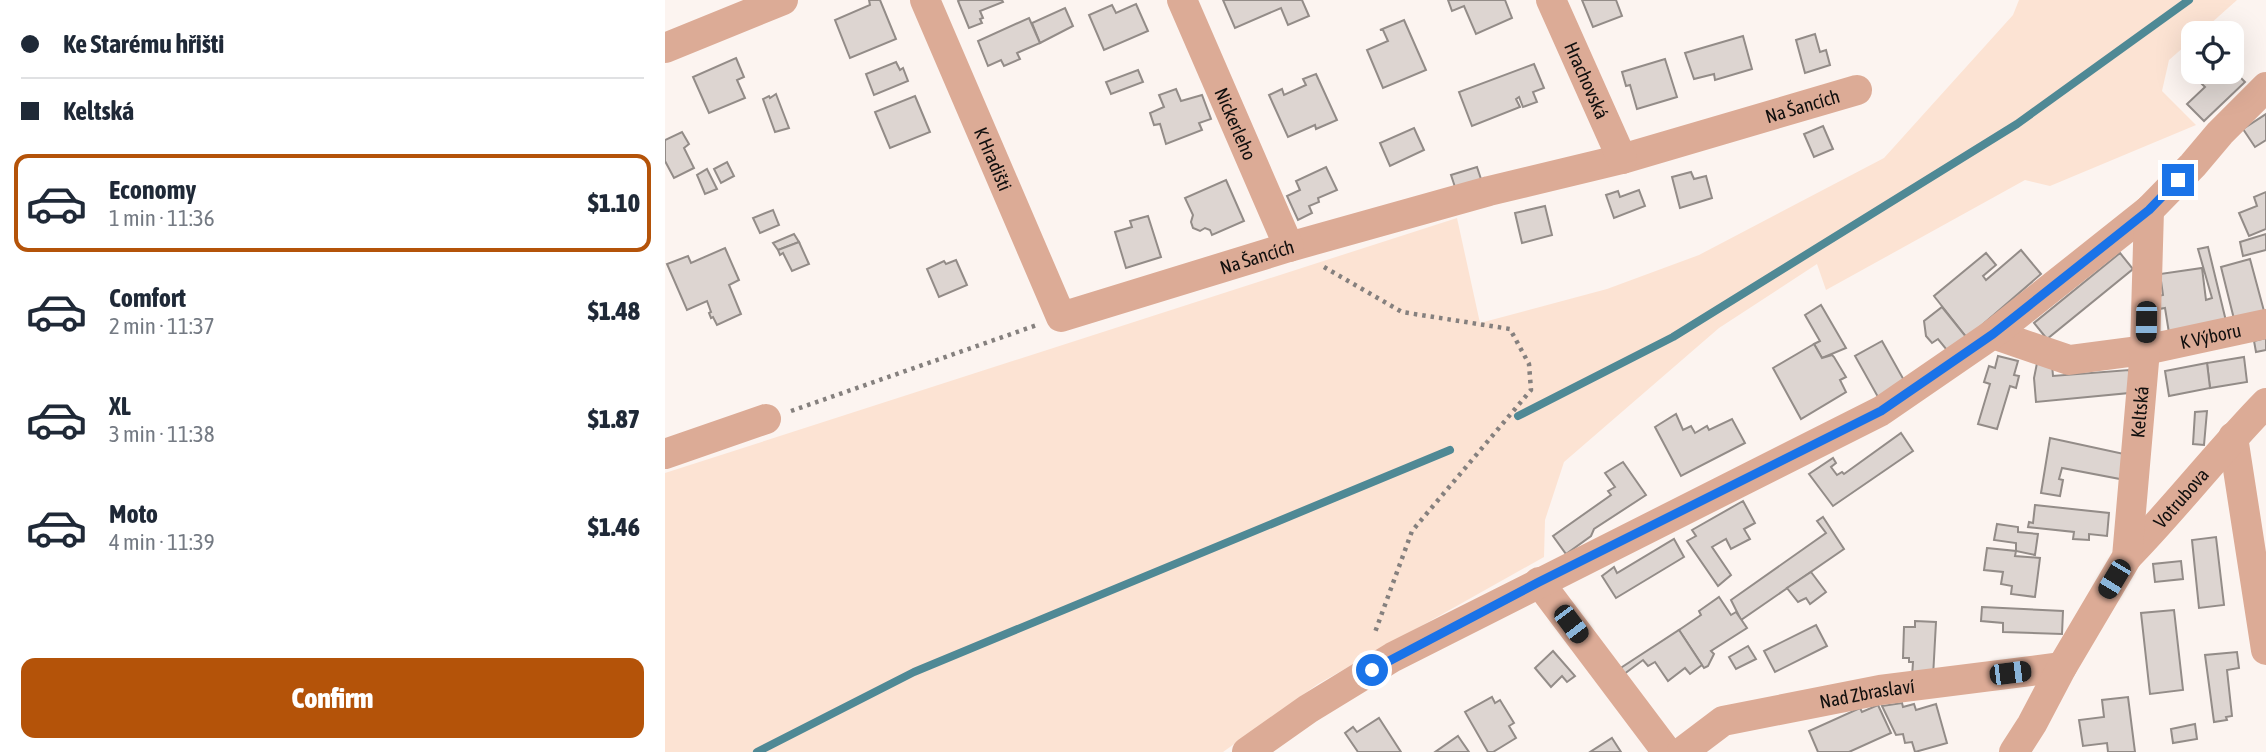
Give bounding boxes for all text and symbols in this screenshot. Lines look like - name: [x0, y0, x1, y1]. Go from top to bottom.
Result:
- map controls: [2181, 21, 2244, 84]
- button: locate: [2181, 21, 2244, 84]
- text: Ke Starému hřišti: [63, 29, 224, 59]
- street label: Hrachovská: [1560, 38, 1614, 122]
- street label: Nickerleho: [1210, 84, 1261, 163]
- street label: Na Šancích: [1763, 85, 1842, 127]
- text: Keltská: [63, 96, 134, 126]
- street label: K Hradišti: [970, 124, 1017, 194]
- route end: [2162, 164, 2194, 196]
- icon: car: [25, 172, 88, 235]
- text: Economy: [109, 175, 196, 205]
- text: $1.10: [588, 188, 640, 218]
- text: 1 min · 11:36: [109, 205, 215, 231]
- street label: Na Šancích: [1217, 235, 1297, 279]
- icon: car: [25, 280, 88, 343]
- text: Comfort: [109, 283, 186, 313]
- text: $1.48: [588, 296, 640, 326]
- car: [2136, 301, 2157, 343]
- text: 2 min · 11:37: [109, 313, 215, 339]
- street label: K Výboru: [2178, 319, 2243, 353]
- street label: Keltská: [2126, 385, 2153, 439]
- icon: car: [25, 388, 88, 451]
- text: XL: [109, 391, 131, 421]
- text: $1.87: [588, 404, 640, 434]
- text: 3 min · 11:38: [109, 421, 215, 447]
- street label: Votrubova: [2149, 463, 2213, 532]
- icon: car: [25, 496, 88, 559]
- text: Moto: [109, 499, 158, 529]
- text: $1.46: [588, 512, 640, 542]
- text: 4 min · 11:39: [109, 529, 215, 555]
- car: [2095, 556, 2134, 602]
- car: [1550, 601, 1593, 647]
- route start: [1356, 654, 1388, 686]
- button: Confirm: [21, 658, 644, 738]
- car: [1988, 660, 2033, 686]
- street label: Nad Zbraslaví: [1818, 675, 1916, 713]

